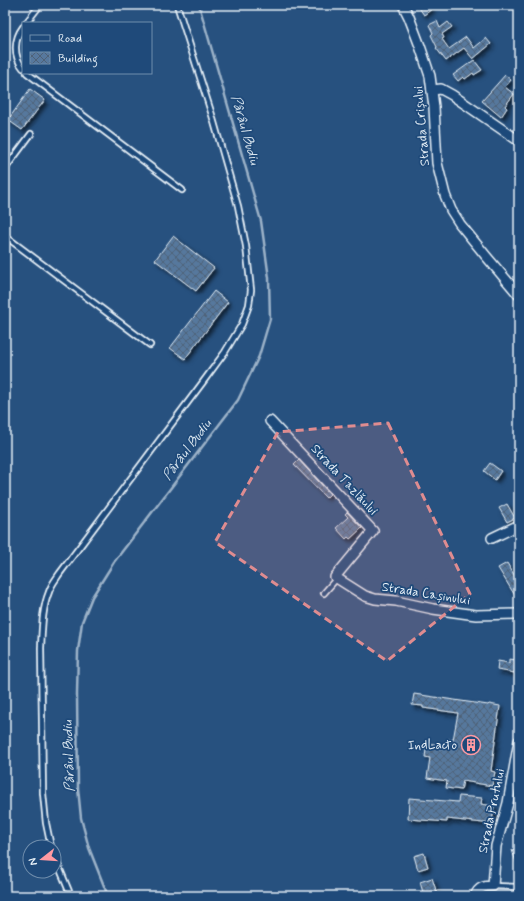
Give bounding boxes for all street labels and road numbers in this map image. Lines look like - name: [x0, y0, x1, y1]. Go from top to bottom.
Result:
- street label: Strada Crișului: [410, 85, 434, 167]
- street label: Strada Tazlăului: [307, 441, 381, 519]
- street label: Strada Cașinului: [381, 579, 472, 609]
- street label: Strada Prutului: [475, 767, 509, 855]

